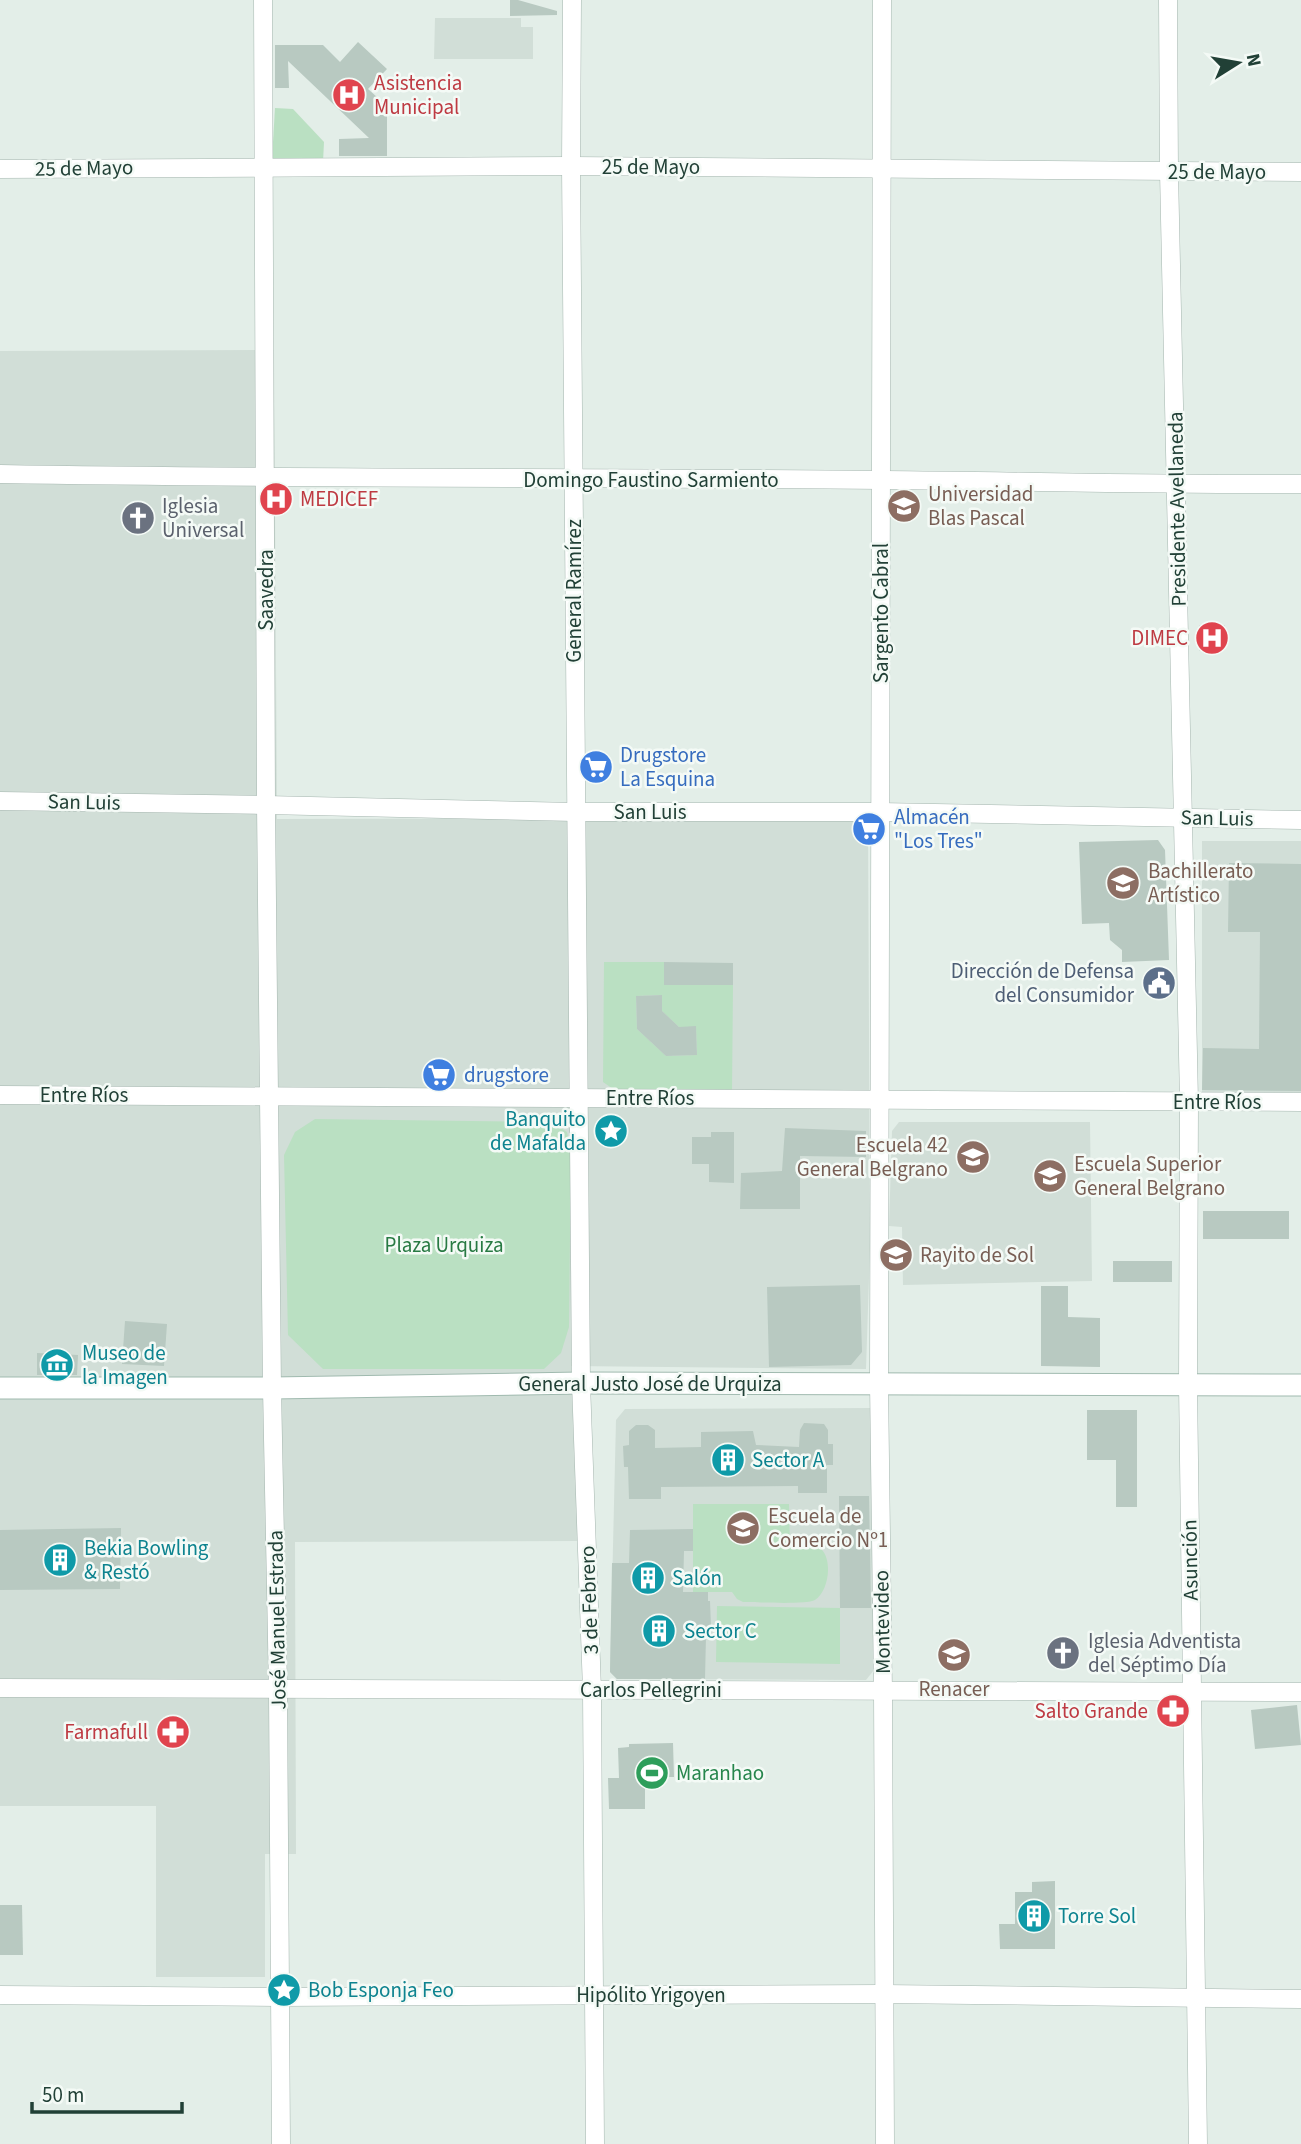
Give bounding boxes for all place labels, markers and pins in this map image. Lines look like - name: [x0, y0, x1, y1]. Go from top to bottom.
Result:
- place label: Asistencia Municipal: [374, 68, 462, 122]
- hospital icon: Asistencia Municipal: [330, 76, 368, 114]
- place label: Universidad Blas Pascal: [928, 479, 1033, 533]
- hospital icon: MEDICEF: [257, 480, 295, 518]
- place label: MEDICEF: [300, 484, 378, 514]
- school or university icon: Universidad Blas Pascal: [885, 487, 923, 525]
- place label: Iglesia Universal: [162, 491, 244, 545]
- church icon: Iglesia Universal: [119, 499, 157, 537]
- hospital icon: DIMEC: [1193, 619, 1231, 657]
- place label: DIMEC: [1131, 623, 1188, 653]
- place label: Drugstore La Esquina: [620, 740, 715, 794]
- supermarket icon: Drugstore La Esquina: [577, 748, 615, 786]
- place label: Almacén "Los Tres": [894, 802, 983, 856]
- supermarket icon: Almacén "Los Tres": [850, 810, 888, 848]
- place label: Bachillerato Artístico: [1148, 856, 1254, 910]
- school or university icon: Bachillerato Artístico: [1104, 864, 1142, 902]
- place label: Dirección de Defensa del Consumidor: [951, 956, 1135, 1010]
- public building icon: Dirección de Defensa del Consumidor: [1140, 964, 1178, 1002]
- supermarket icon: drugstore: [420, 1056, 458, 1094]
- place label: drugstore: [464, 1060, 549, 1090]
- place label: Banquito de Mafalda: [490, 1104, 586, 1158]
- place icon: Banquito de Mafalda: [592, 1112, 630, 1150]
- place label: Escuela 42 General Belgrano: [797, 1130, 948, 1184]
- school or university icon: Escuela 42 General Belgrano: [954, 1138, 992, 1176]
- place label: Escuela Superior General Belgrano: [1074, 1149, 1225, 1203]
- school or university icon: Escuela Superior General Belgrano: [1031, 1157, 1069, 1195]
- school or university icon: Rayito de Sol: [877, 1236, 915, 1274]
- place label: Rayito de Sol: [920, 1240, 1034, 1270]
- place label: Museo de la Imagen: [82, 1338, 168, 1392]
- museum icon: Museo de la Imagen: [38, 1346, 76, 1384]
- building icon: Sector A: [709, 1441, 747, 1479]
- place label: Sector A: [752, 1445, 825, 1475]
- place label: Escuela de Comercio Nº1: [768, 1501, 888, 1555]
- school or university icon: Escuela de Comercio Nº1: [724, 1509, 762, 1547]
- place label: Bekia Bowling & Restó: [84, 1533, 209, 1587]
- building icon: Bekia Bowling & Restó: [41, 1541, 79, 1579]
- building icon: Salón: [629, 1559, 667, 1597]
- place label: Salón: [672, 1563, 722, 1593]
- building icon: Sector C: [640, 1612, 678, 1650]
- place label: Sector C: [684, 1616, 757, 1646]
- place label: Iglesia Adventista del Séptimo Día: [1088, 1626, 1241, 1680]
- church icon: Iglesia Adventista del Séptimo Día: [1044, 1634, 1082, 1672]
- school or university icon: Renacer: [935, 1636, 973, 1674]
- place label: Renacer: [918, 1674, 990, 1704]
- pharmacy icon: Salto Grande: [1154, 1692, 1192, 1730]
- place label: Salto Grande: [1035, 1696, 1148, 1726]
- pharmacy icon: Farmafull: [154, 1713, 192, 1751]
- place label: Farmafull: [64, 1717, 148, 1747]
- sports icon: Maranhao: [633, 1754, 671, 1792]
- place label: Maranhao: [676, 1758, 764, 1788]
- building icon: Torre Sol: [1015, 1897, 1053, 1935]
- place label: Torre Sol: [1058, 1901, 1136, 1931]
- place icon: Bob Esponja Feo: [265, 1971, 303, 2009]
- place label: Bob Esponja Feo: [308, 1975, 454, 2005]

